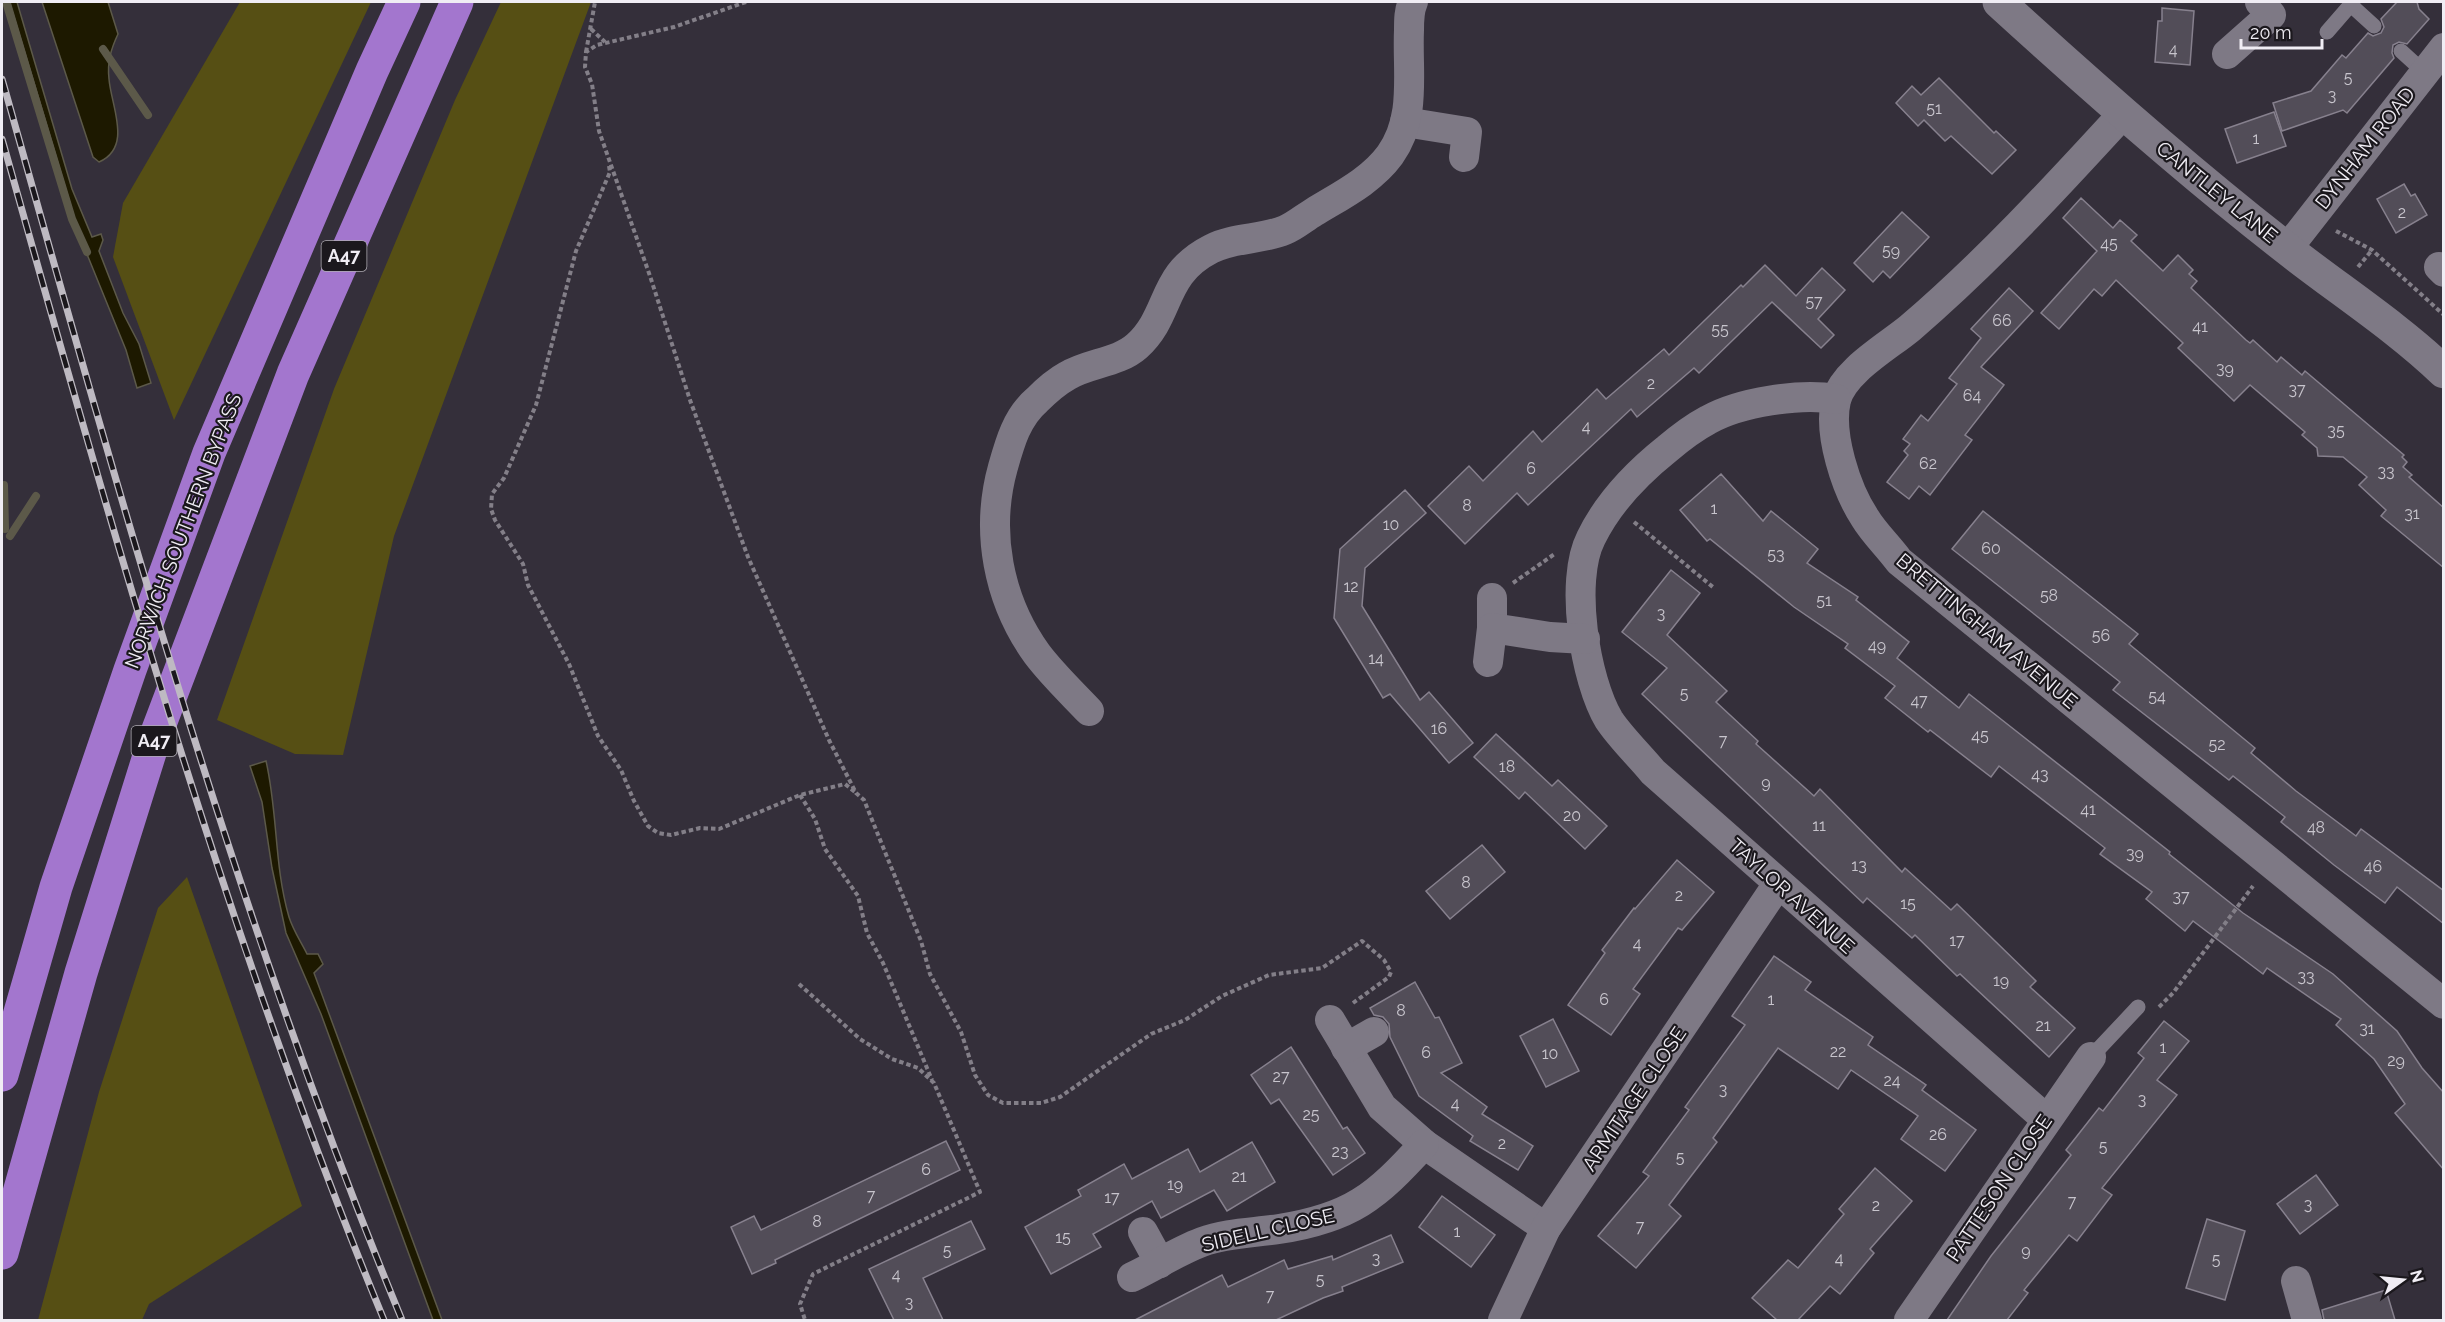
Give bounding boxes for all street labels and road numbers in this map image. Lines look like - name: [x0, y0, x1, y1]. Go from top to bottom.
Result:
- street label: DYNHAM ROAD: [2310, 82, 2420, 214]
- street label: CANTLEY LANE: [2152, 136, 2282, 248]
- road number: A47: [322, 241, 366, 271]
- street label: NORWICH SOUTHERN BYPASS: [119, 390, 247, 672]
- street label: BRETTINGHAM AVENUE: [1892, 548, 2082, 714]
- road number: A47: [132, 726, 176, 756]
- street label: TAYLOR AVENUE: [1724, 833, 1860, 959]
- street label: ARMITAGE CLOSE: [1577, 1022, 1691, 1176]
- street label: PATTESON CLOSE: [1941, 1110, 2057, 1266]
- street label: SIDELL CLOSE: [1199, 1203, 1337, 1257]

